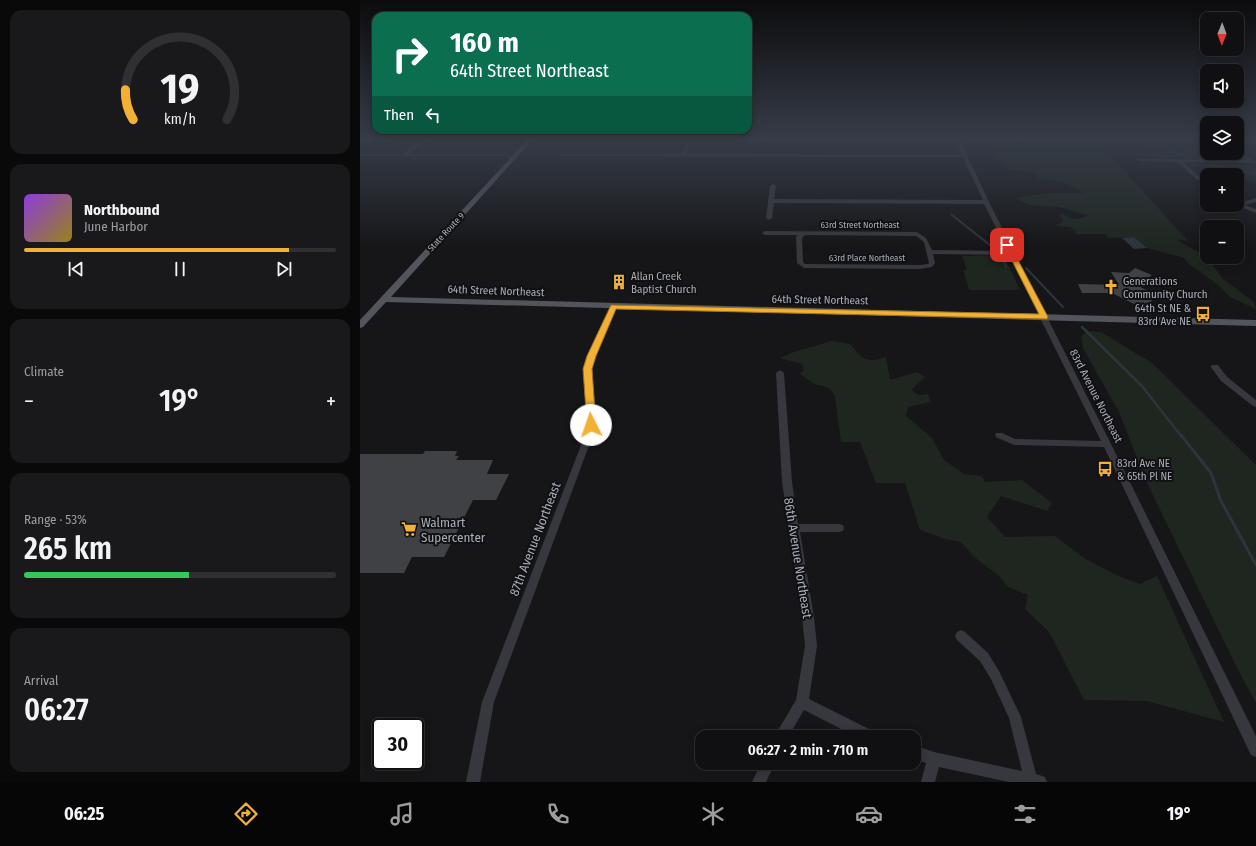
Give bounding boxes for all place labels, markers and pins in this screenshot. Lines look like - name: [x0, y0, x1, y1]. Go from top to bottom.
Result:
- pin: [990, 228, 1024, 262]
- place label: Allan Creek Baptist Church: [631, 270, 697, 296]
- building icon: Allan Creek Baptist Church: [610, 273, 628, 291]
- place label: Generations Community Church: [1123, 275, 1208, 301]
- church icon: Generations Community Church: [1102, 278, 1120, 296]
- place label: 64th St NE & 83rd Ave NE: [1135, 302, 1191, 328]
- bus stop icon: 64th St NE & 83rd Ave NE: [1194, 305, 1212, 323]
- place label: 83rd Ave NE & 65th Pl NE: [1117, 457, 1172, 483]
- bus stop icon: 83rd Ave NE & 65th Pl NE: [1096, 460, 1114, 478]
- place label: Walmart Supercenter: [421, 515, 486, 545]
- supermarket icon: Walmart Supercenter: [400, 520, 418, 538]

